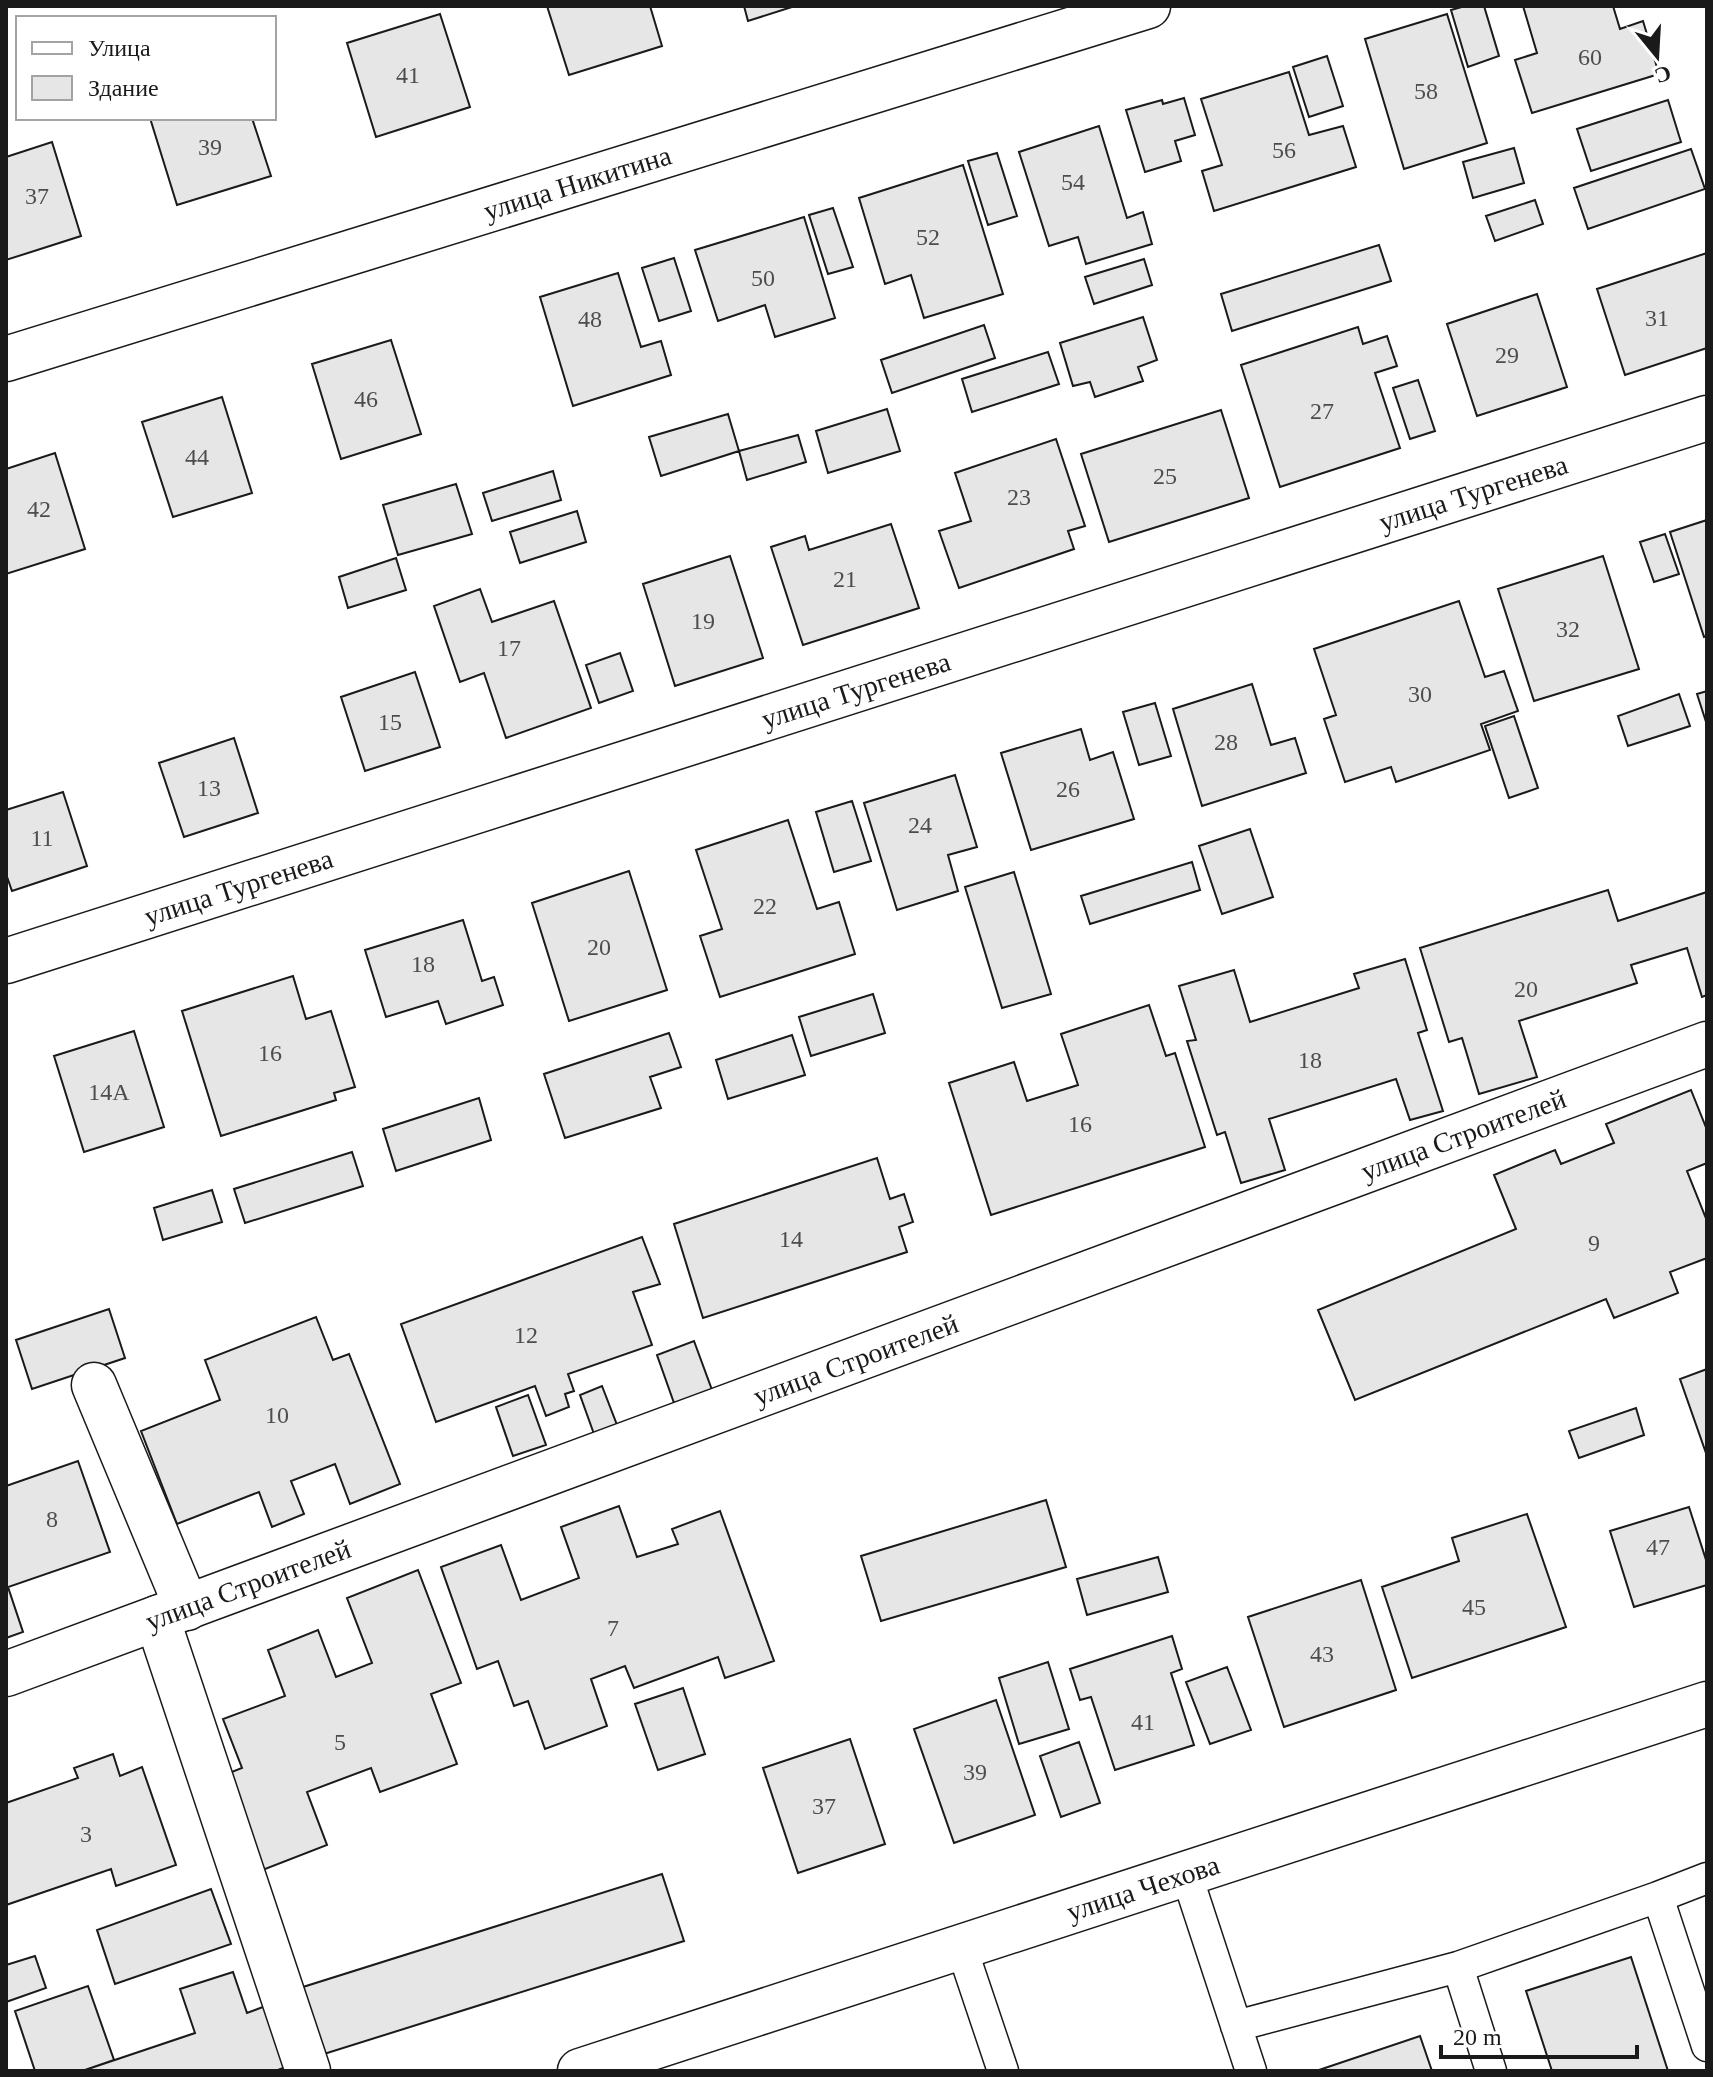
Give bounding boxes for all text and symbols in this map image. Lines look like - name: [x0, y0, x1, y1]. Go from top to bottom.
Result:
- legend: [16, 16, 276, 120]
- north arrow: [1617, 16, 1697, 96]
- text: Улица: [88, 35, 151, 61]
- house number: 60: [1578, 44, 1602, 70]
- text: С: [1652, 60, 1674, 89]
- house number: 41: [396, 62, 420, 88]
- text: Здание: [88, 75, 159, 101]
- house number: 58: [1414, 78, 1438, 104]
- house number: 39: [198, 134, 222, 160]
- house number: 56: [1272, 137, 1296, 163]
- street label: улица Никитина: [480, 139, 676, 226]
- house number: 54: [1061, 169, 1085, 195]
- house number: 37: [25, 183, 49, 209]
- house number: 52: [916, 224, 940, 250]
- house number: 50: [751, 265, 775, 291]
- house number: 31: [1645, 305, 1669, 331]
- house number: 48: [578, 306, 602, 332]
- house number: 29: [1495, 342, 1519, 368]
- house number: 46: [354, 386, 378, 412]
- house number: 27: [1310, 398, 1334, 424]
- house number: 44: [185, 444, 209, 470]
- street label: улица Тургенева: [1375, 448, 1572, 538]
- house number: 25: [1153, 463, 1177, 489]
- house number: 23: [1007, 484, 1031, 510]
- house number: 42: [27, 496, 51, 522]
- house number: 21: [833, 566, 857, 592]
- house number: 19: [691, 608, 715, 634]
- house number: 32: [1556, 616, 1580, 642]
- house number: 17: [497, 635, 521, 661]
- street label: улица Тургенева: [758, 645, 955, 735]
- house number: 30: [1408, 681, 1432, 707]
- house number: 15: [378, 709, 402, 735]
- house number: 28: [1214, 729, 1238, 755]
- house number: 13: [197, 775, 221, 801]
- house number: 26: [1056, 776, 1080, 802]
- house number: 24: [908, 812, 932, 838]
- house number: 11: [30, 825, 54, 851]
- street label: улица Тургенева: [140, 843, 337, 932]
- house number: 22: [753, 893, 777, 919]
- house number: 20: [587, 934, 611, 960]
- house number: 18: [411, 951, 435, 977]
- house number: 20: [1514, 976, 1538, 1002]
- house number: 16: [258, 1040, 282, 1066]
- house number: 18: [1298, 1047, 1322, 1073]
- house number: 14А: [88, 1079, 130, 1105]
- street label: улица Строителей: [1357, 1083, 1570, 1187]
- house number: 16: [1068, 1111, 1092, 1137]
- house number: 14: [779, 1226, 803, 1252]
- house number: 9: [1588, 1230, 1600, 1256]
- street label: улица Строителей: [749, 1308, 963, 1412]
- house number: 12: [514, 1322, 538, 1348]
- house number: 10: [265, 1402, 289, 1428]
- house number: 8: [46, 1506, 58, 1532]
- street label: улица Строителей: [141, 1533, 355, 1637]
- house number: 47: [1646, 1534, 1670, 1560]
- house number: 45: [1462, 1594, 1486, 1620]
- house number: 7: [607, 1615, 619, 1641]
- house number: 43: [1310, 1641, 1334, 1667]
- house number: 41: [1131, 1709, 1155, 1735]
- house number: 5: [334, 1729, 346, 1755]
- house number: 39: [963, 1759, 987, 1785]
- house number: 37: [812, 1793, 836, 1819]
- house number: 3: [80, 1821, 92, 1847]
- street label: улица Чехова: [1063, 1849, 1224, 1927]
- scale bar: [1441, 2009, 1637, 2059]
- text: 20 m: [1453, 2024, 1502, 2050]

